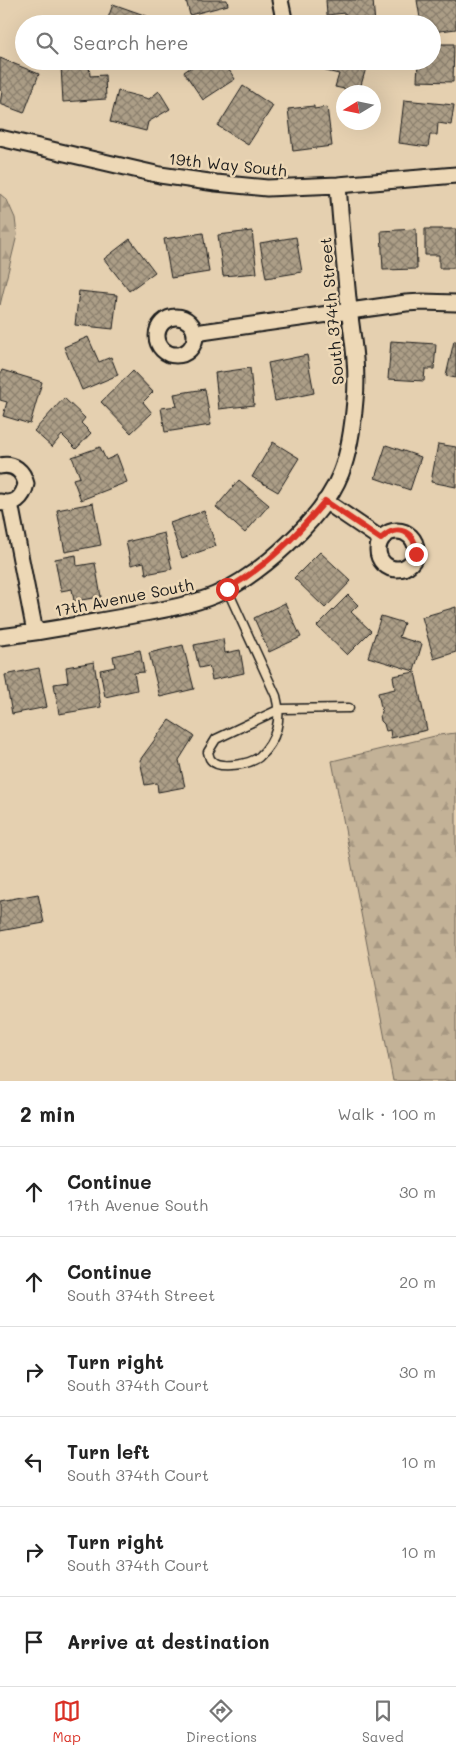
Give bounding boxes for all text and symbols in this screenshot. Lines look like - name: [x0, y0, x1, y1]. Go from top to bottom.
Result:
- search box: [15, 15, 441, 70]
- icon: search: [33, 29, 61, 57]
- text: Search here: [73, 30, 189, 55]
- north arrow: [336, 85, 381, 130]
- street label: 19th Way South: [168, 147, 288, 181]
- street label: South 374th Street: [314, 236, 348, 386]
- route end: [405, 543, 428, 566]
- street label: 17th Avenue South: [53, 573, 195, 621]
- route start: [216, 578, 239, 601]
- text: 2 min: [20, 1100, 75, 1127]
- text: Walk · 100 m: [337, 1103, 436, 1124]
- text: Continue: [67, 1169, 152, 1194]
- icon: ahead: [20, 1178, 48, 1206]
- text: 30 m: [399, 1181, 436, 1202]
- text: 17th Avenue South: [67, 1194, 208, 1215]
- text: Continue: [67, 1259, 152, 1284]
- icon: ahead: [20, 1268, 48, 1296]
- text: 20 m: [399, 1271, 436, 1292]
- text: South 374th Street: [67, 1284, 215, 1305]
- text: Turn right: [67, 1349, 164, 1374]
- icon: right: [20, 1358, 48, 1386]
- text: 30 m: [399, 1361, 436, 1382]
- text: South 374th Court: [67, 1374, 209, 1395]
- text: Turn left: [67, 1439, 150, 1464]
- icon: left: [20, 1448, 48, 1476]
- text: 10 m: [401, 1451, 436, 1472]
- text: South 374th Court: [67, 1464, 209, 1485]
- text: Turn right: [67, 1529, 164, 1554]
- icon: right: [20, 1538, 48, 1566]
- text: 10 m: [401, 1541, 436, 1562]
- text: South 374th Court: [67, 1554, 209, 1575]
- icon: arrive: [20, 1628, 48, 1656]
- text: Arrive at destination: [67, 1629, 270, 1654]
- tab: Map: [52, 1697, 81, 1746]
- tab: Directions: [186, 1697, 257, 1746]
- tab: Saved: [362, 1697, 404, 1746]

